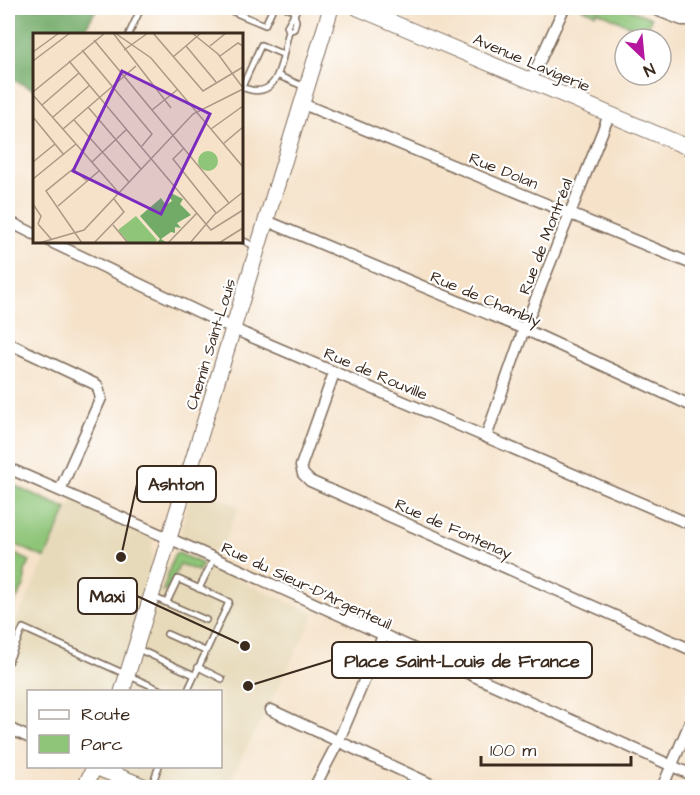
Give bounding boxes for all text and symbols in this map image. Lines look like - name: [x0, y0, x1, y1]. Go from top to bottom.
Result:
- north arrow: [613, 27, 673, 87]
- street label: Avenue Lavigerie: [469, 28, 594, 99]
- inset map: [33, 33, 243, 243]
- text: N: [640, 57, 658, 82]
- street label: Rue Dolan: [466, 147, 541, 195]
- street label: Rue de Montréal: [514, 175, 578, 298]
- street label: Rue de Chambly: [427, 266, 544, 333]
- street label: Chemin Saint-Louis: [181, 276, 241, 413]
- street label: Rue de Rouville: [320, 342, 431, 406]
- callout: Ashton: [137, 466, 216, 502]
- text: Ashton: [148, 472, 204, 497]
- street label: Rue de Fontenay: [391, 493, 516, 566]
- street label: Rue du Sieur-D'Argenteuil: [217, 537, 395, 636]
- callout: Maxi: [78, 578, 137, 614]
- text: Maxi: [89, 584, 125, 609]
- callout: Place Saint-Louis de France: [332, 642, 592, 678]
- text: Place Saint-Louis de France: [344, 649, 580, 674]
- legend: [27, 690, 222, 768]
- text: Route: [81, 702, 130, 727]
- scale bar: [481, 729, 631, 767]
- text: Parc: [81, 732, 123, 757]
- text: 100 m: [490, 738, 536, 763]

